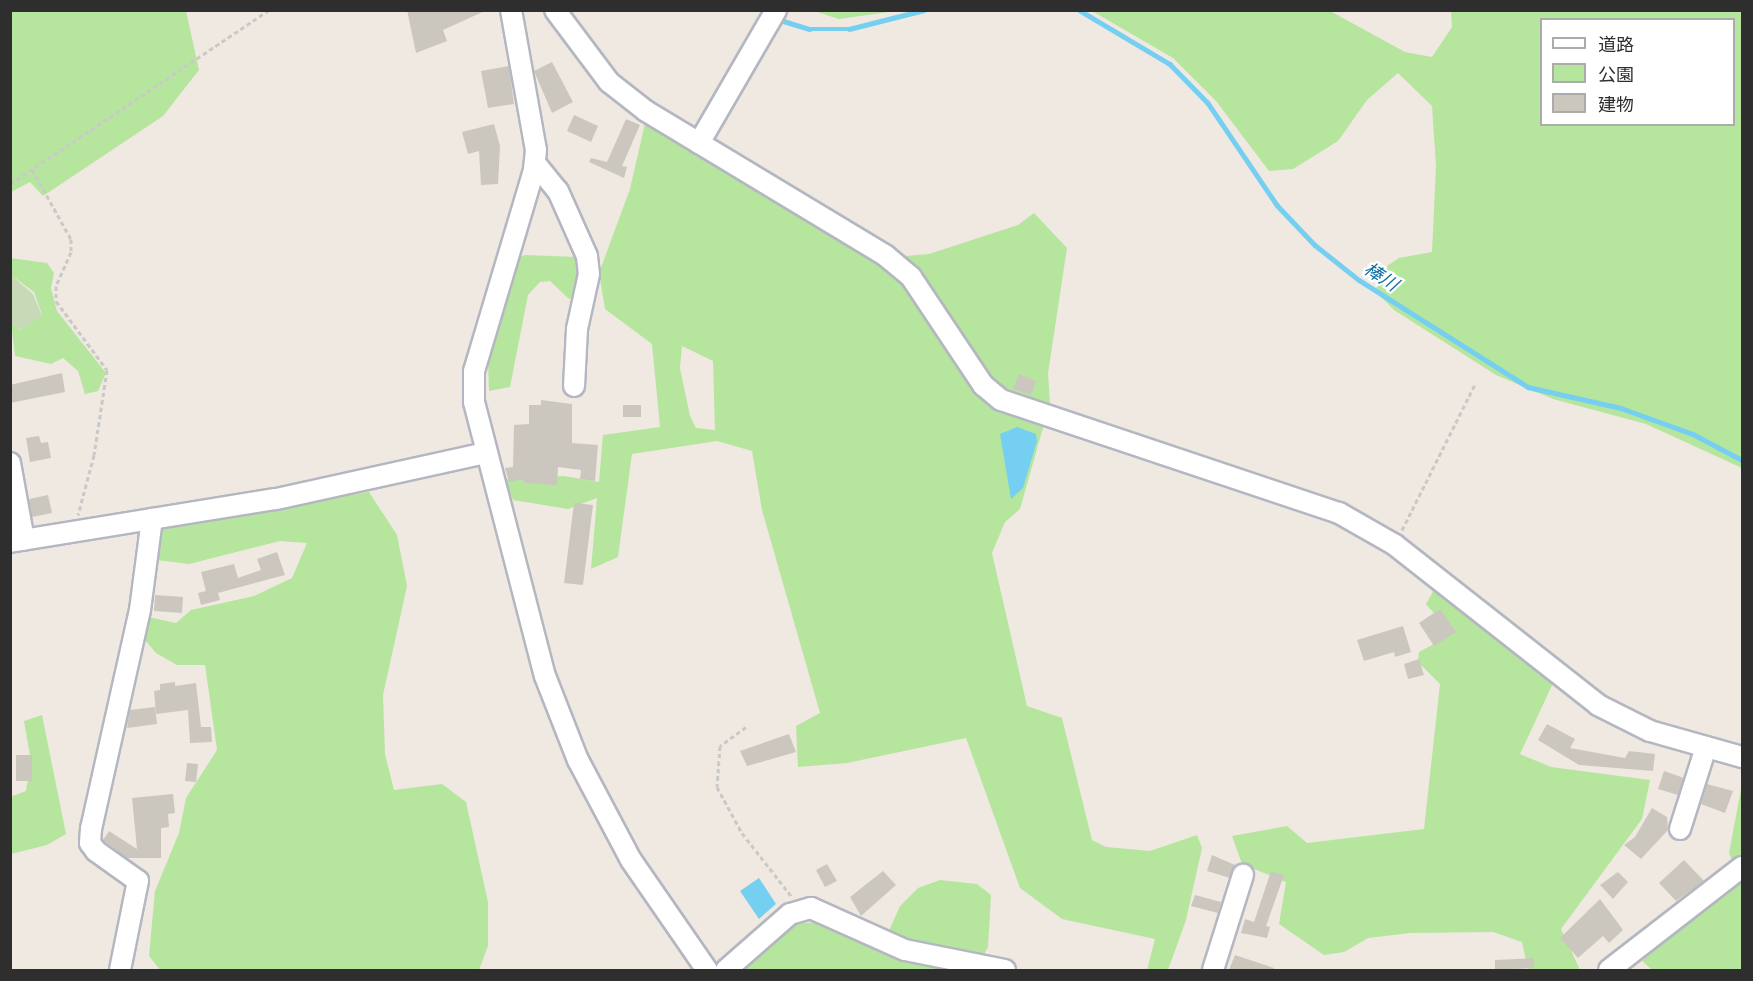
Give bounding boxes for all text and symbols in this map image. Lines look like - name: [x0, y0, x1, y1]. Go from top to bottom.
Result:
- legend: [1540, 18, 1735, 126]
- text: 道路: [1598, 34, 1634, 56]
- text: 公園: [1598, 64, 1634, 86]
- text: 建物: [1598, 94, 1634, 116]
- water label: 棒川: [1360, 258, 1402, 296]

